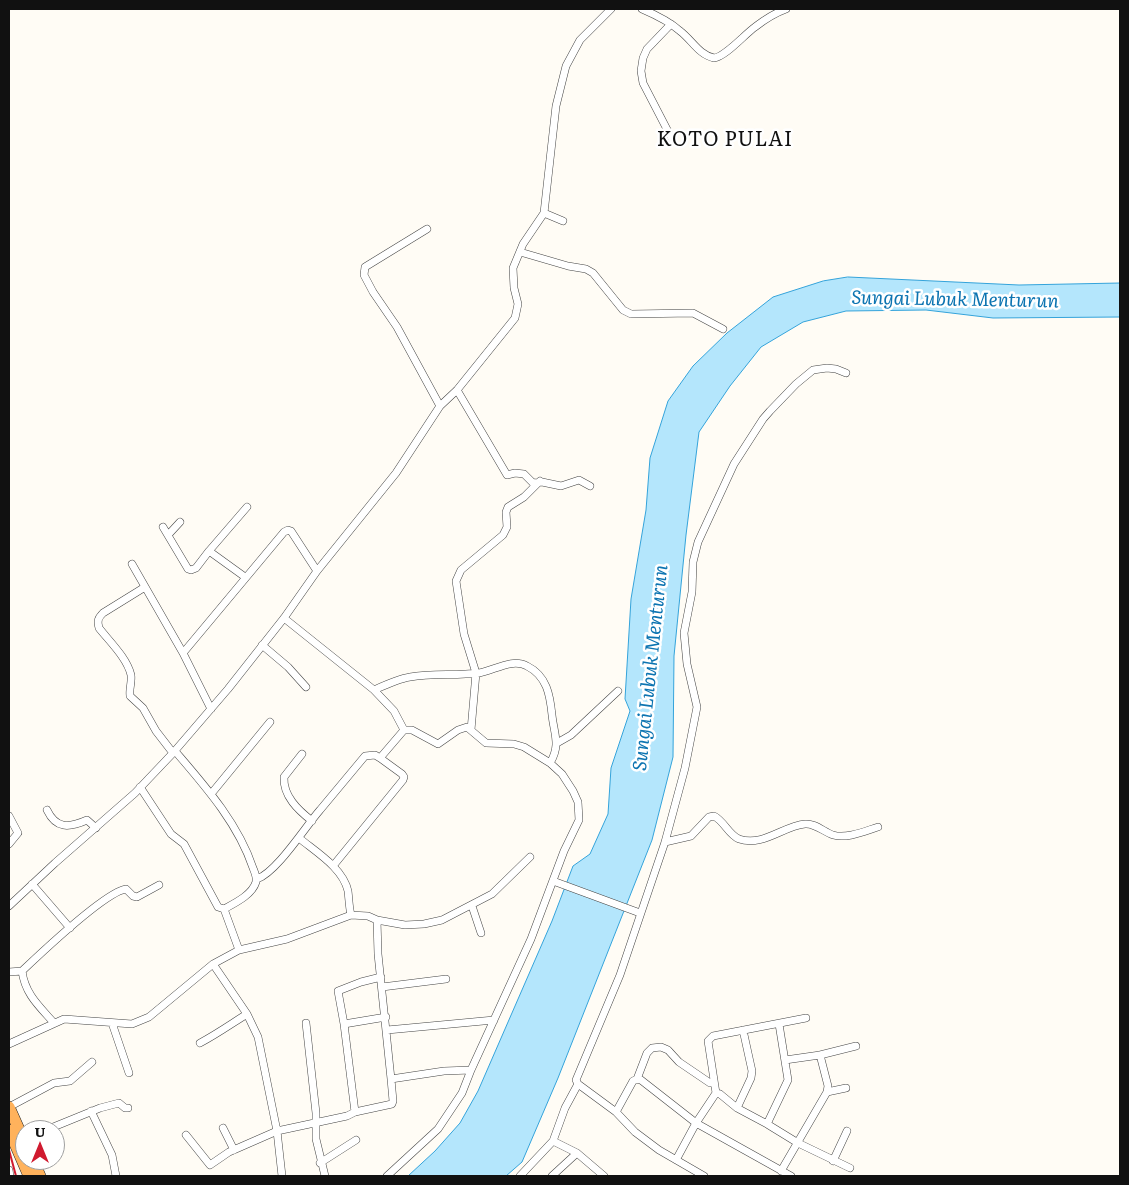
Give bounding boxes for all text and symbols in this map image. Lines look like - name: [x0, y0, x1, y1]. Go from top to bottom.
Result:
- district label: KOTO PULAI: [656, 128, 794, 152]
- water label: Sungai Lubuk Menturun: [851, 287, 1059, 313]
- water label: Sungai Lubuk Menturun: [629, 564, 673, 772]
- north arrow: [15, 1120, 65, 1170]
- text: U: [34, 1121, 46, 1141]

